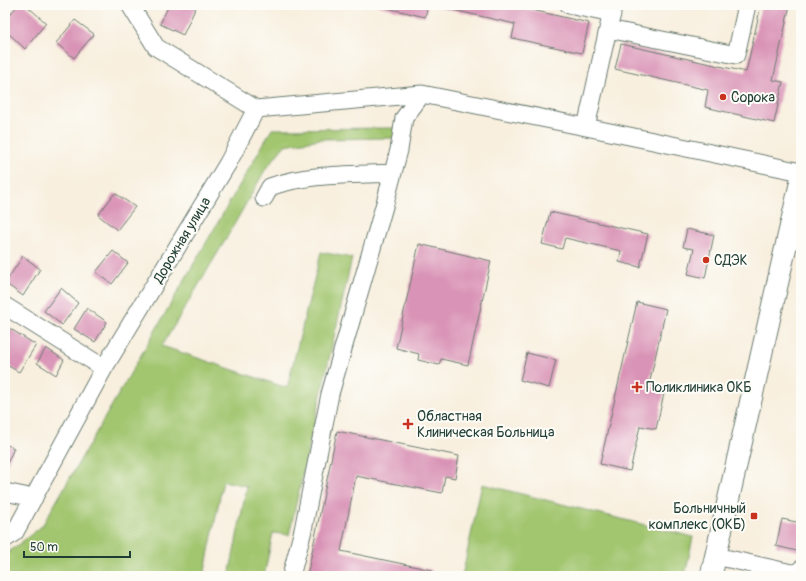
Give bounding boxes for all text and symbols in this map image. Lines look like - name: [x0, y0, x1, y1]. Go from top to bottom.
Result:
- place label: Сорока: [731, 89, 775, 106]
- marker: Сорока: [718, 92, 728, 102]
- street label: Дорожная улица: [149, 194, 214, 287]
- place label: СДЭК: [714, 252, 748, 269]
- marker: СДЭК: [701, 255, 711, 265]
- place label: Поликлиника ОКБ: [646, 379, 752, 396]
- marker: Поликлиника ОКБ: [631, 381, 643, 393]
- place label: Областная Клиническая Больница: [417, 408, 555, 441]
- marker: Областная Клиническая Больница: [402, 418, 414, 430]
- place label: Больничный комплекс (ОКБ): [649, 500, 746, 533]
- marker: Больничный комплекс (ОКБ): [749, 511, 759, 521]
- scale bar: [24, 533, 130, 559]
- text: 50 m: [30, 540, 58, 555]

